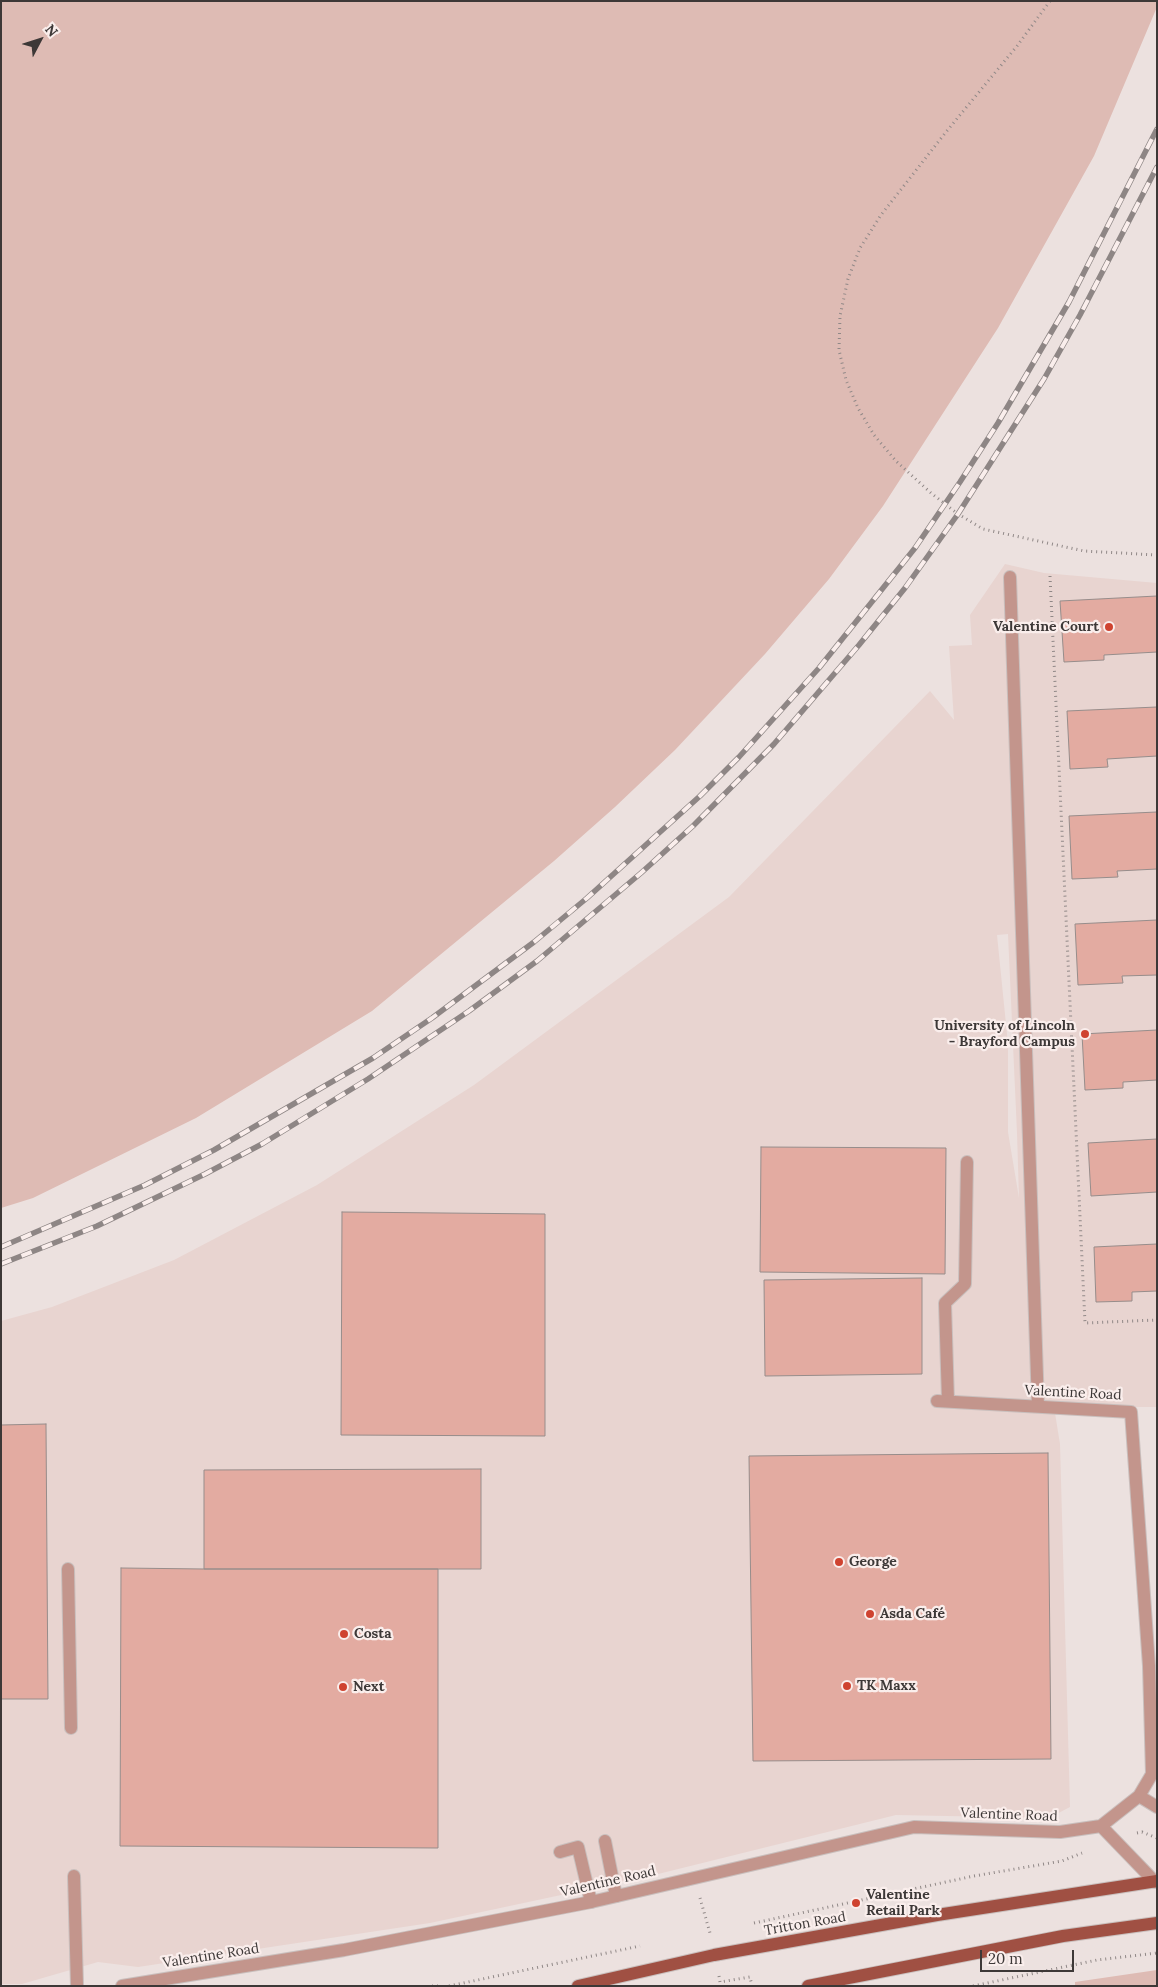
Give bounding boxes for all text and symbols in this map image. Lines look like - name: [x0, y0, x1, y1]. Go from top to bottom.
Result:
- north arrow: [15, 15, 65, 65]
- text: N: [41, 20, 62, 40]
- place label: Valentine Court: [993, 619, 1099, 635]
- marker: Valentine Court: [1103, 621, 1115, 633]
- place label: University of Lincoln - Brayford Campus: [934, 1018, 1075, 1050]
- marker: University of Lincoln - Brayford Campus: [1079, 1028, 1091, 1040]
- street label: Valentine Road: [1024, 1382, 1122, 1404]
- place label: George: [849, 1554, 897, 1570]
- marker: George: [833, 1556, 845, 1568]
- place label: Asda Café: [880, 1606, 945, 1622]
- marker: Asda Café: [864, 1608, 876, 1620]
- place label: Costa: [354, 1626, 391, 1642]
- marker: Costa: [338, 1628, 350, 1640]
- place label: TK Maxx: [857, 1678, 916, 1694]
- place label: Next: [353, 1679, 384, 1695]
- marker: TK Maxx: [841, 1680, 853, 1692]
- marker: Next: [337, 1681, 349, 1693]
- street label: Valentine Road: [960, 1805, 1058, 1825]
- street label: Valentine Road: [559, 1863, 657, 1901]
- place label: Valentine Retail Park: [866, 1887, 940, 1920]
- marker: Valentine Retail Park: [850, 1897, 862, 1909]
- street label: Tritton Road: [763, 1909, 847, 1939]
- street label: Valentine Road: [162, 1940, 260, 1972]
- scale bar: [983, 1940, 1077, 1972]
- text: 20 m: [988, 1949, 1023, 1968]

